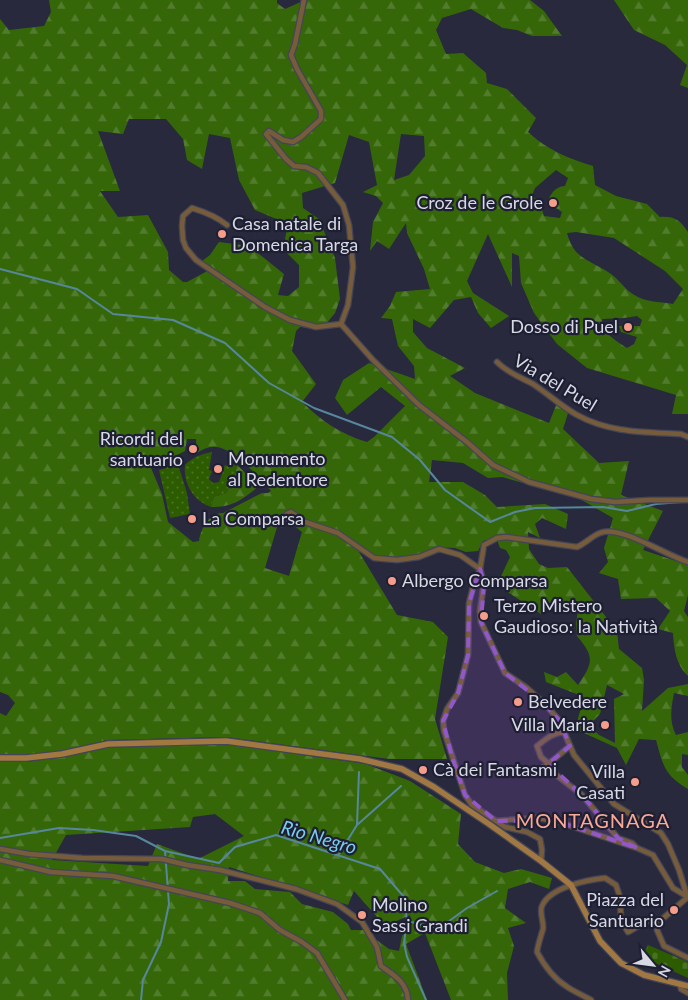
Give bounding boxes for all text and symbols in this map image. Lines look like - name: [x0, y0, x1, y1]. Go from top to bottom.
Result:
- place label: Croz de le Grole: [416, 191, 543, 213]
- marker: Croz de le Grole: [547, 197, 559, 209]
- place label: Casa natale di Domenica Targa: [232, 212, 358, 255]
- marker: Casa natale di Domenica Targa: [216, 228, 228, 240]
- place label: Dosso di Puel: [510, 315, 618, 337]
- marker: Dosso di Puel: [622, 321, 634, 333]
- street label: Via del Puel: [510, 349, 601, 416]
- place label: Ricordi del santuario: [100, 427, 183, 470]
- marker: Ricordi del santuario: [187, 443, 199, 455]
- place label: Monumento al Redentore: [228, 447, 328, 490]
- marker: Monumento al Redentore: [212, 463, 224, 475]
- place label: La Comparsa: [202, 507, 304, 529]
- marker: La Comparsa: [186, 513, 198, 525]
- place label: Albergo Comparsa: [402, 569, 548, 591]
- marker: Albergo Comparsa: [386, 575, 398, 587]
- place label: Terzo Mistero Gaudioso: la Natività: [494, 594, 658, 637]
- marker: Terzo Mistero Gaudioso: la Natività: [478, 610, 490, 622]
- place label: Belvedere: [528, 690, 607, 712]
- marker: Belvedere: [512, 696, 524, 708]
- place label: Villa Maria: [511, 713, 595, 735]
- marker: Villa Maria: [599, 719, 611, 731]
- place label: Cà dei Fantasmi: [433, 758, 557, 780]
- place label: Villa Casati: [576, 760, 625, 803]
- marker: Cà dei Fantasmi: [417, 764, 429, 776]
- marker: Villa Casati: [629, 776, 641, 788]
- district label: MONTAGNAGA: [516, 808, 670, 832]
- water label: Rio Negro: [279, 815, 360, 858]
- place label: Piazza del Santuario: [586, 888, 664, 931]
- place label: Molino Sassi Grandi: [372, 893, 468, 936]
- marker: Piazza del Santuario: [668, 904, 680, 916]
- marker: Molino Sassi Grandi: [356, 909, 368, 921]
- north arrow: [628, 940, 678, 990]
- text: N: [655, 963, 675, 980]

